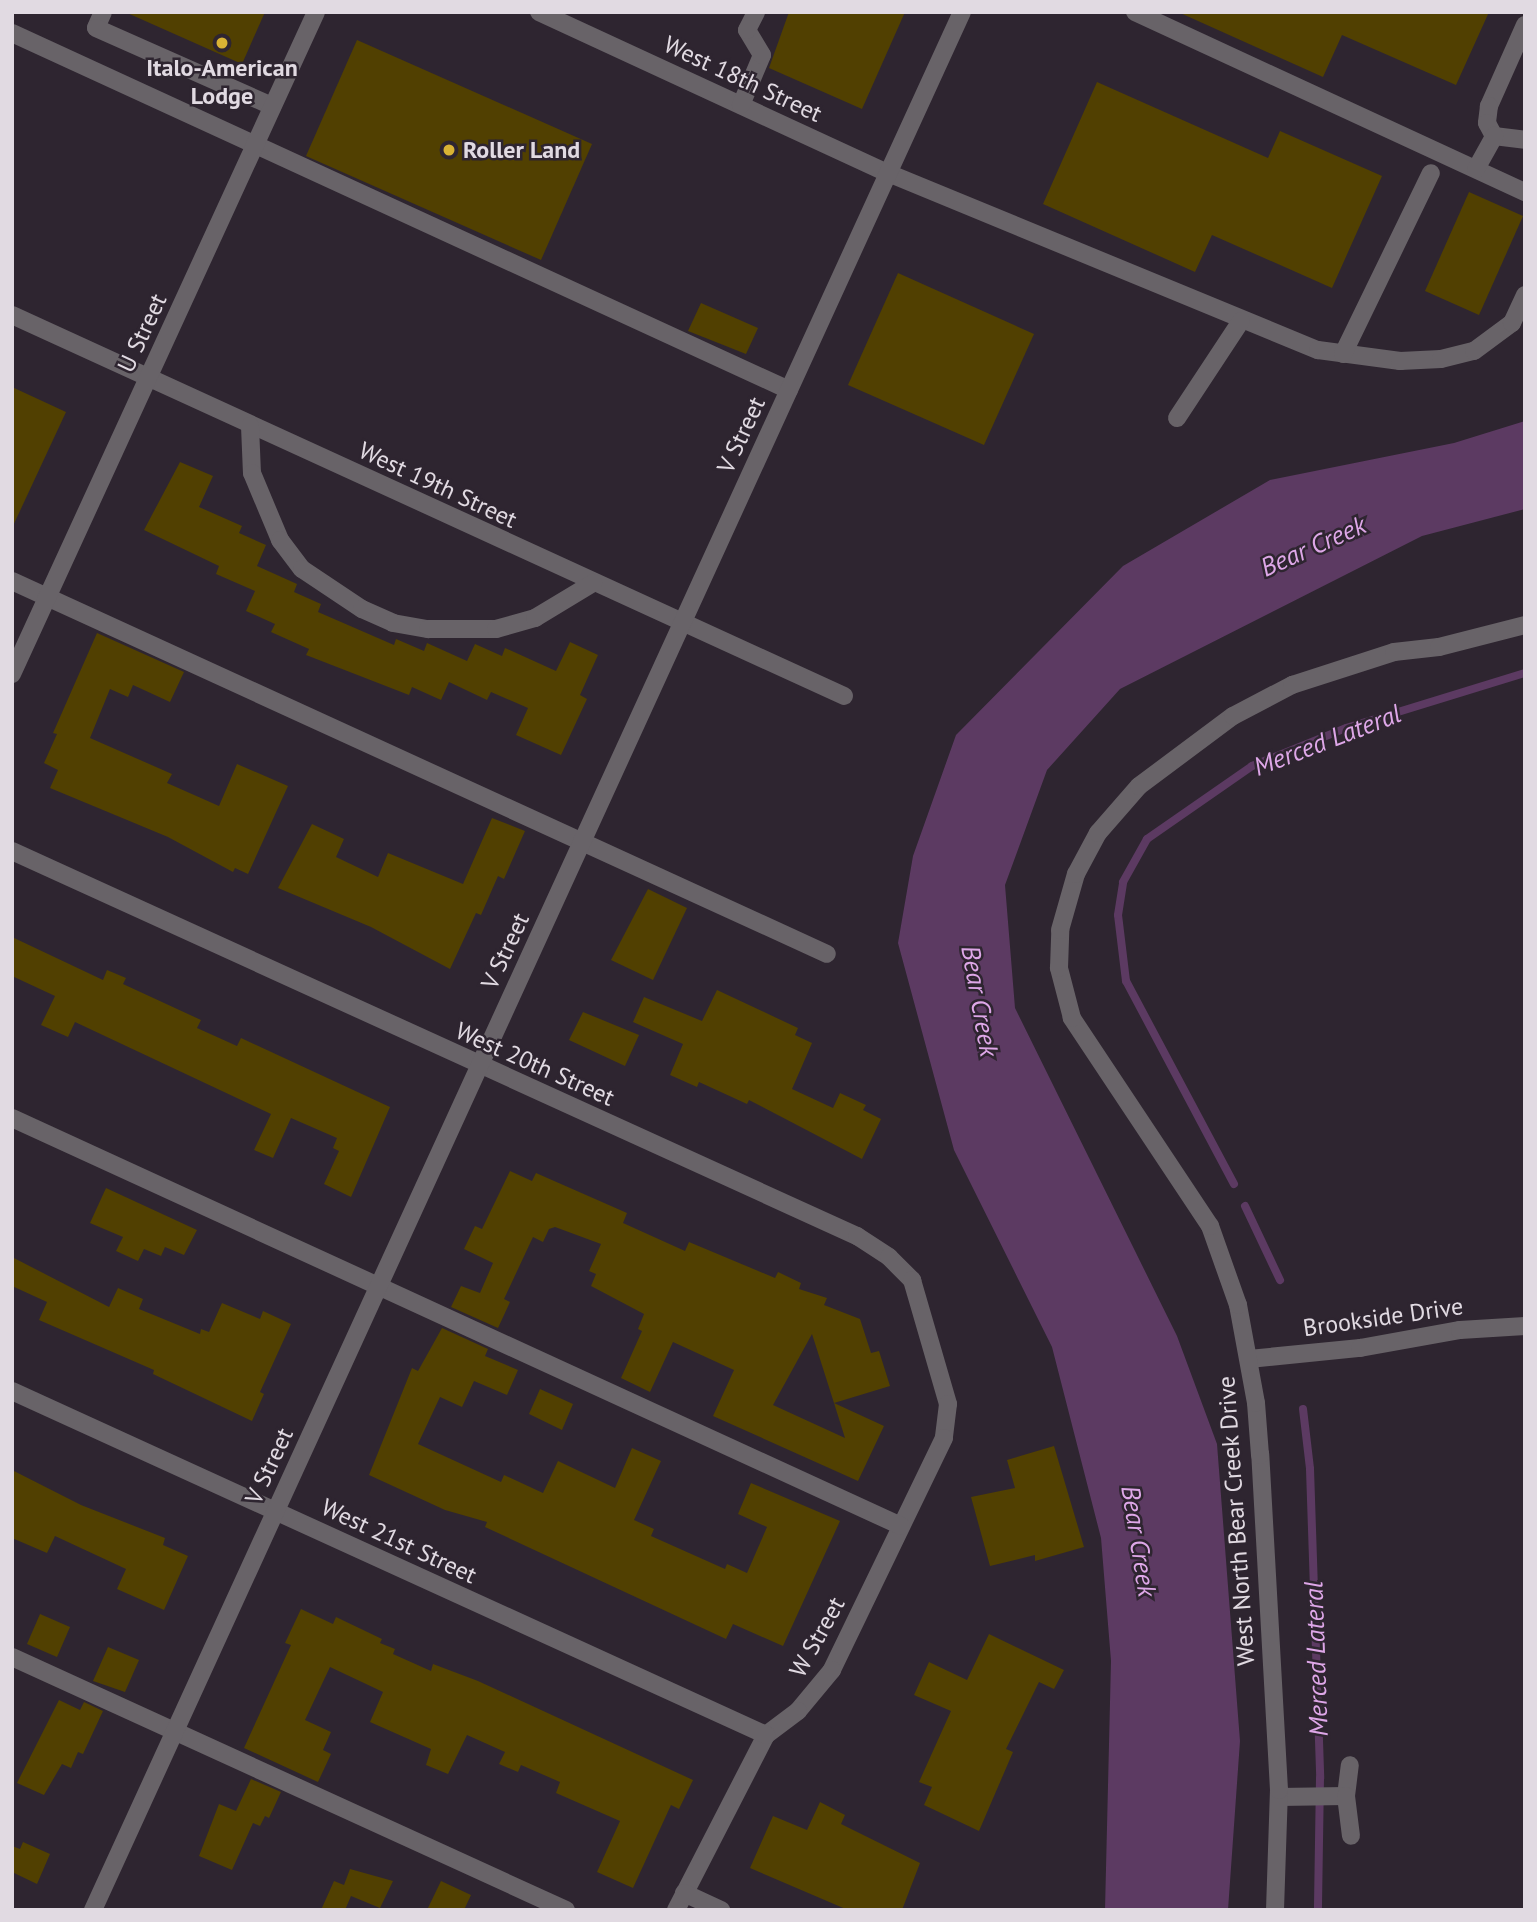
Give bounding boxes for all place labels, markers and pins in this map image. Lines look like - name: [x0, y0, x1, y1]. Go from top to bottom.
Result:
- marker: Italo-American Lodge: [214, 35, 230, 51]
- place label: Italo-American Lodge: [146, 54, 298, 110]
- place label: Roller Land: [463, 136, 580, 164]
- marker: Roller Land: [441, 142, 457, 158]

